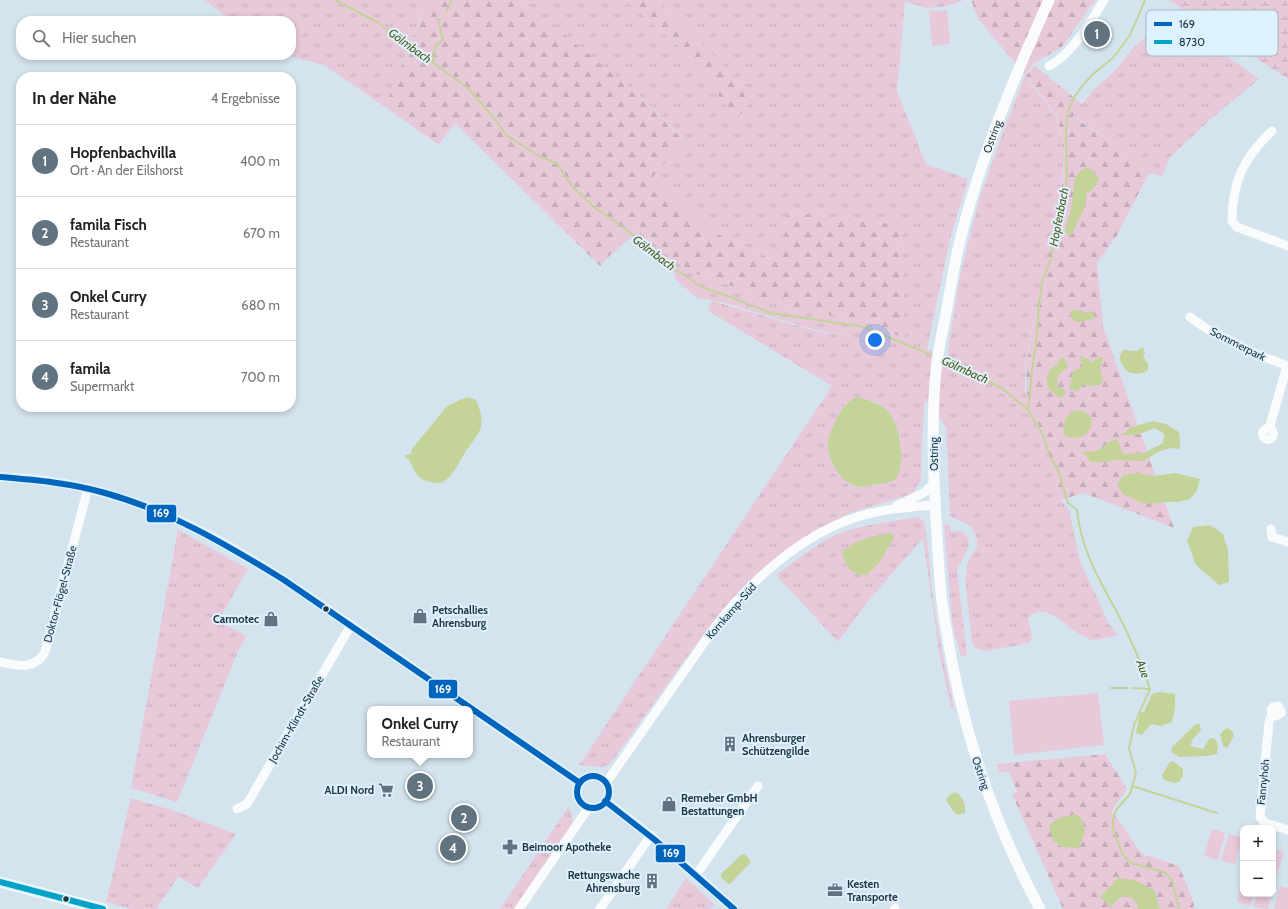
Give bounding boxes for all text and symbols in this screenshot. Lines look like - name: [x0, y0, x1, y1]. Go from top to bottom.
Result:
- legend: [1146, 10, 1278, 56]
- search box: [16, 16, 296, 60]
- text: 169: [1179, 17, 1195, 31]
- pin: 1: [1084, 19, 1110, 49]
- water label: Gölmbach: [386, 25, 435, 66]
- icon: search: [30, 27, 52, 49]
- text: Hier suchen: [62, 29, 137, 47]
- text: 8730: [1179, 35, 1205, 49]
- text: In der Nähe: [32, 88, 116, 108]
- text: 4 Ergebnisse: [211, 90, 280, 106]
- street label: Ostring: [980, 118, 1005, 155]
- text: Hopfenbachvilla: [70, 144, 176, 162]
- text: 1: [43, 153, 47, 169]
- text: 400 m: [240, 153, 280, 169]
- text: Ort · An der Eilshorst: [70, 162, 183, 178]
- water label: Hopfenbach: [1045, 186, 1072, 248]
- text: famila Fisch: [70, 216, 147, 234]
- text: 2: [42, 225, 48, 241]
- text: 670 m: [243, 225, 280, 241]
- water label: Gölmbach: [630, 232, 679, 274]
- text: Restaurant: [70, 234, 129, 250]
- text: Onkel Curry: [70, 288, 147, 306]
- text: 3: [41, 297, 49, 313]
- text: 680 m: [241, 297, 280, 313]
- text: Restaurant: [70, 306, 129, 322]
- street label: Sommerpark: [1208, 324, 1268, 364]
- your location: [865, 330, 885, 350]
- water label: Gölmbach: [939, 353, 991, 387]
- text: famila: [70, 360, 111, 378]
- text: 4: [41, 369, 49, 385]
- text: 700 m: [241, 369, 280, 385]
- text: Supermarkt: [70, 378, 134, 394]
- street label: Ostring: [927, 436, 941, 471]
- line badge: 169: [146, 504, 177, 523]
- text: 169: [153, 506, 169, 520]
- street label: Doktor-Flögel-Straße: [40, 544, 80, 644]
- street label: Kornkamp-Süd: [703, 580, 759, 642]
- place label: Petschallies Ahrensburg: [432, 603, 488, 630]
- unlabelled marker: [321, 604, 331, 614]
- shop icon: Petschallies Ahrensburg: [411, 607, 429, 625]
- shop icon: Carmotec: [262, 610, 280, 628]
- place label: Carmotec: [213, 612, 259, 626]
- water label: Aue: [1133, 657, 1154, 680]
- street label: Jochim-Klindt-Straße: [265, 673, 327, 766]
- line badge: 169: [428, 679, 458, 699]
- text: 169: [435, 682, 451, 696]
- popup: [367, 706, 473, 758]
- text: Onkel Curry: [382, 715, 458, 733]
- place label: Ahrensburger Schützengilde: [742, 731, 810, 758]
- text: Restaurant: [382, 733, 440, 749]
- building icon: Ahrensburger Schützengilde: [721, 735, 739, 753]
- street label: Ostring: [969, 755, 993, 792]
- street label: Fannyhöh: [1254, 758, 1272, 806]
- pin: 3: [407, 771, 433, 801]
- supermarket icon: ALDI Nord: [377, 781, 395, 799]
- place label: ALDI Nord: [324, 783, 374, 797]
- place label: Remeber GmbH Bestattungen: [681, 791, 758, 818]
- shop icon: Remeber GmbH Bestattungen: [660, 795, 678, 813]
- pin: 2: [451, 803, 477, 833]
- map controls: [1240, 825, 1276, 897]
- button: +: [1240, 825, 1276, 861]
- pin: 4: [440, 833, 466, 863]
- pharmacy icon: Beimoor Apotheke: [501, 838, 519, 856]
- place label: Beimoor Apotheke: [522, 840, 611, 854]
- line badge: 169: [655, 844, 686, 863]
- text: 169: [663, 846, 679, 860]
- button: −: [1240, 861, 1276, 897]
- place label: Rettungswache Ahrensburg: [568, 868, 640, 895]
- building icon: Rettungswache Ahrensburg: [643, 872, 661, 890]
- place label: Kesten Transporte: [847, 877, 898, 904]
- office icon: Kesten Transporte: [826, 881, 844, 899]
- unlabelled marker: [61, 894, 71, 904]

